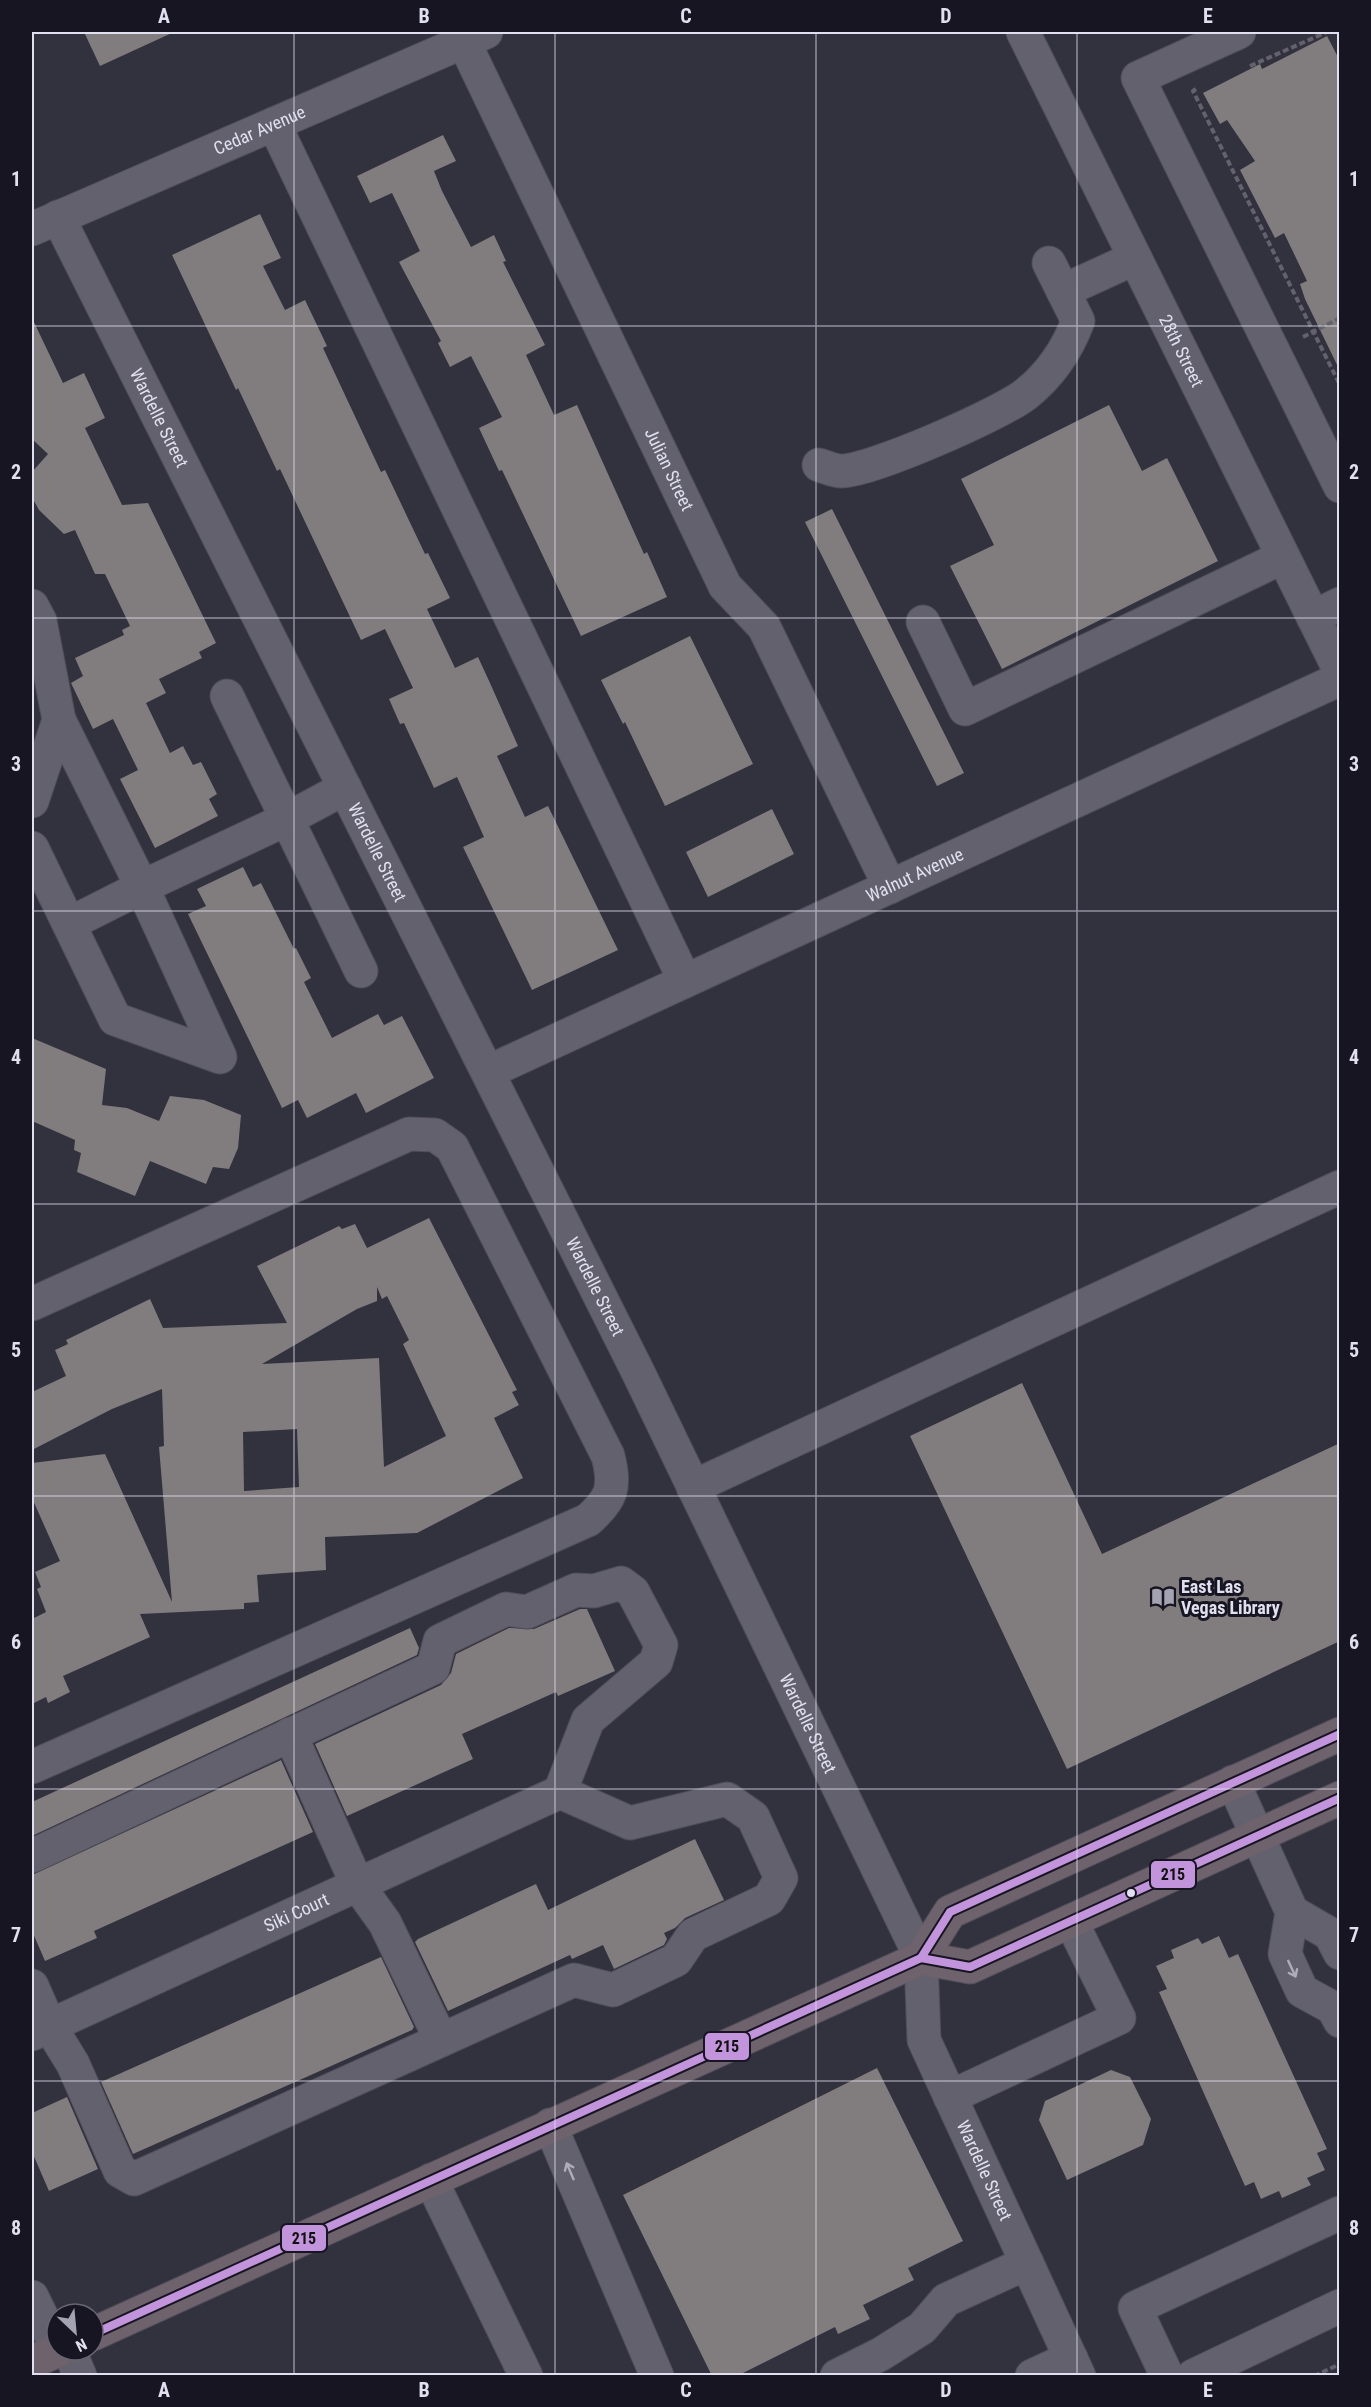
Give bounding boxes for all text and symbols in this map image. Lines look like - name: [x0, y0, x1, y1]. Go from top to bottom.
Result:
- text: A: [158, 4, 170, 28]
- text: B: [418, 4, 430, 28]
- text: C: [680, 4, 692, 28]
- text: D: [940, 4, 952, 28]
- text: E: [1203, 4, 1213, 28]
- street label: Cedar Avenue: [210, 101, 308, 159]
- text: 1: [11, 167, 21, 191]
- text: 1: [1349, 167, 1359, 191]
- street label: 28th Street: [1155, 311, 1208, 390]
- street label: Wardelle Street: [126, 365, 193, 471]
- street label: Julian Street: [641, 424, 698, 514]
- text: 2: [11, 460, 21, 484]
- text: 2: [1349, 460, 1359, 484]
- text: 3: [11, 752, 21, 776]
- text: 3: [1349, 752, 1359, 776]
- street label: Wardelle Street: [344, 799, 411, 905]
- street label: Walnut Avenue: [863, 843, 967, 906]
- text: 4: [11, 1045, 21, 1069]
- text: 4: [1349, 1045, 1359, 1069]
- street label: Wardelle Street: [562, 1234, 629, 1339]
- text: 5: [11, 1338, 21, 1362]
- text: 5: [1349, 1338, 1359, 1362]
- place label: East Las Vegas Library: [1181, 1576, 1280, 1618]
- library icon: East Las Vegas Library: [1150, 1584, 1176, 1610]
- text: 6: [11, 1630, 21, 1654]
- text: 6: [1349, 1630, 1359, 1654]
- street label: Wardelle Street: [775, 1670, 841, 1777]
- line badge: 215: [1150, 1860, 1196, 1889]
- text: 215: [1161, 1865, 1185, 1884]
- unlabelled marker: [1125, 1887, 1137, 1899]
- street label: Siki Court: [261, 1888, 332, 1936]
- text: 7: [11, 1923, 21, 1947]
- text: 7: [1349, 1923, 1359, 1947]
- one-way arrow: [1287, 1959, 1299, 1977]
- line badge: 215: [704, 2032, 750, 2061]
- text: 215: [715, 2037, 739, 2056]
- street label: Wardelle Street: [953, 2117, 1017, 2224]
- one-way arrow: [563, 2163, 575, 2181]
- text: 8: [11, 2216, 21, 2240]
- text: 8: [1349, 2216, 1359, 2240]
- line badge: 215: [281, 2224, 327, 2252]
- text: 215: [292, 2229, 316, 2248]
- north arrow: [45, 2302, 105, 2362]
- text: N: [73, 2334, 90, 2356]
- text: A: [158, 2378, 170, 2402]
- text: B: [418, 2378, 430, 2402]
- text: C: [680, 2378, 692, 2402]
- text: D: [940, 2378, 952, 2402]
- text: E: [1203, 2378, 1213, 2402]

